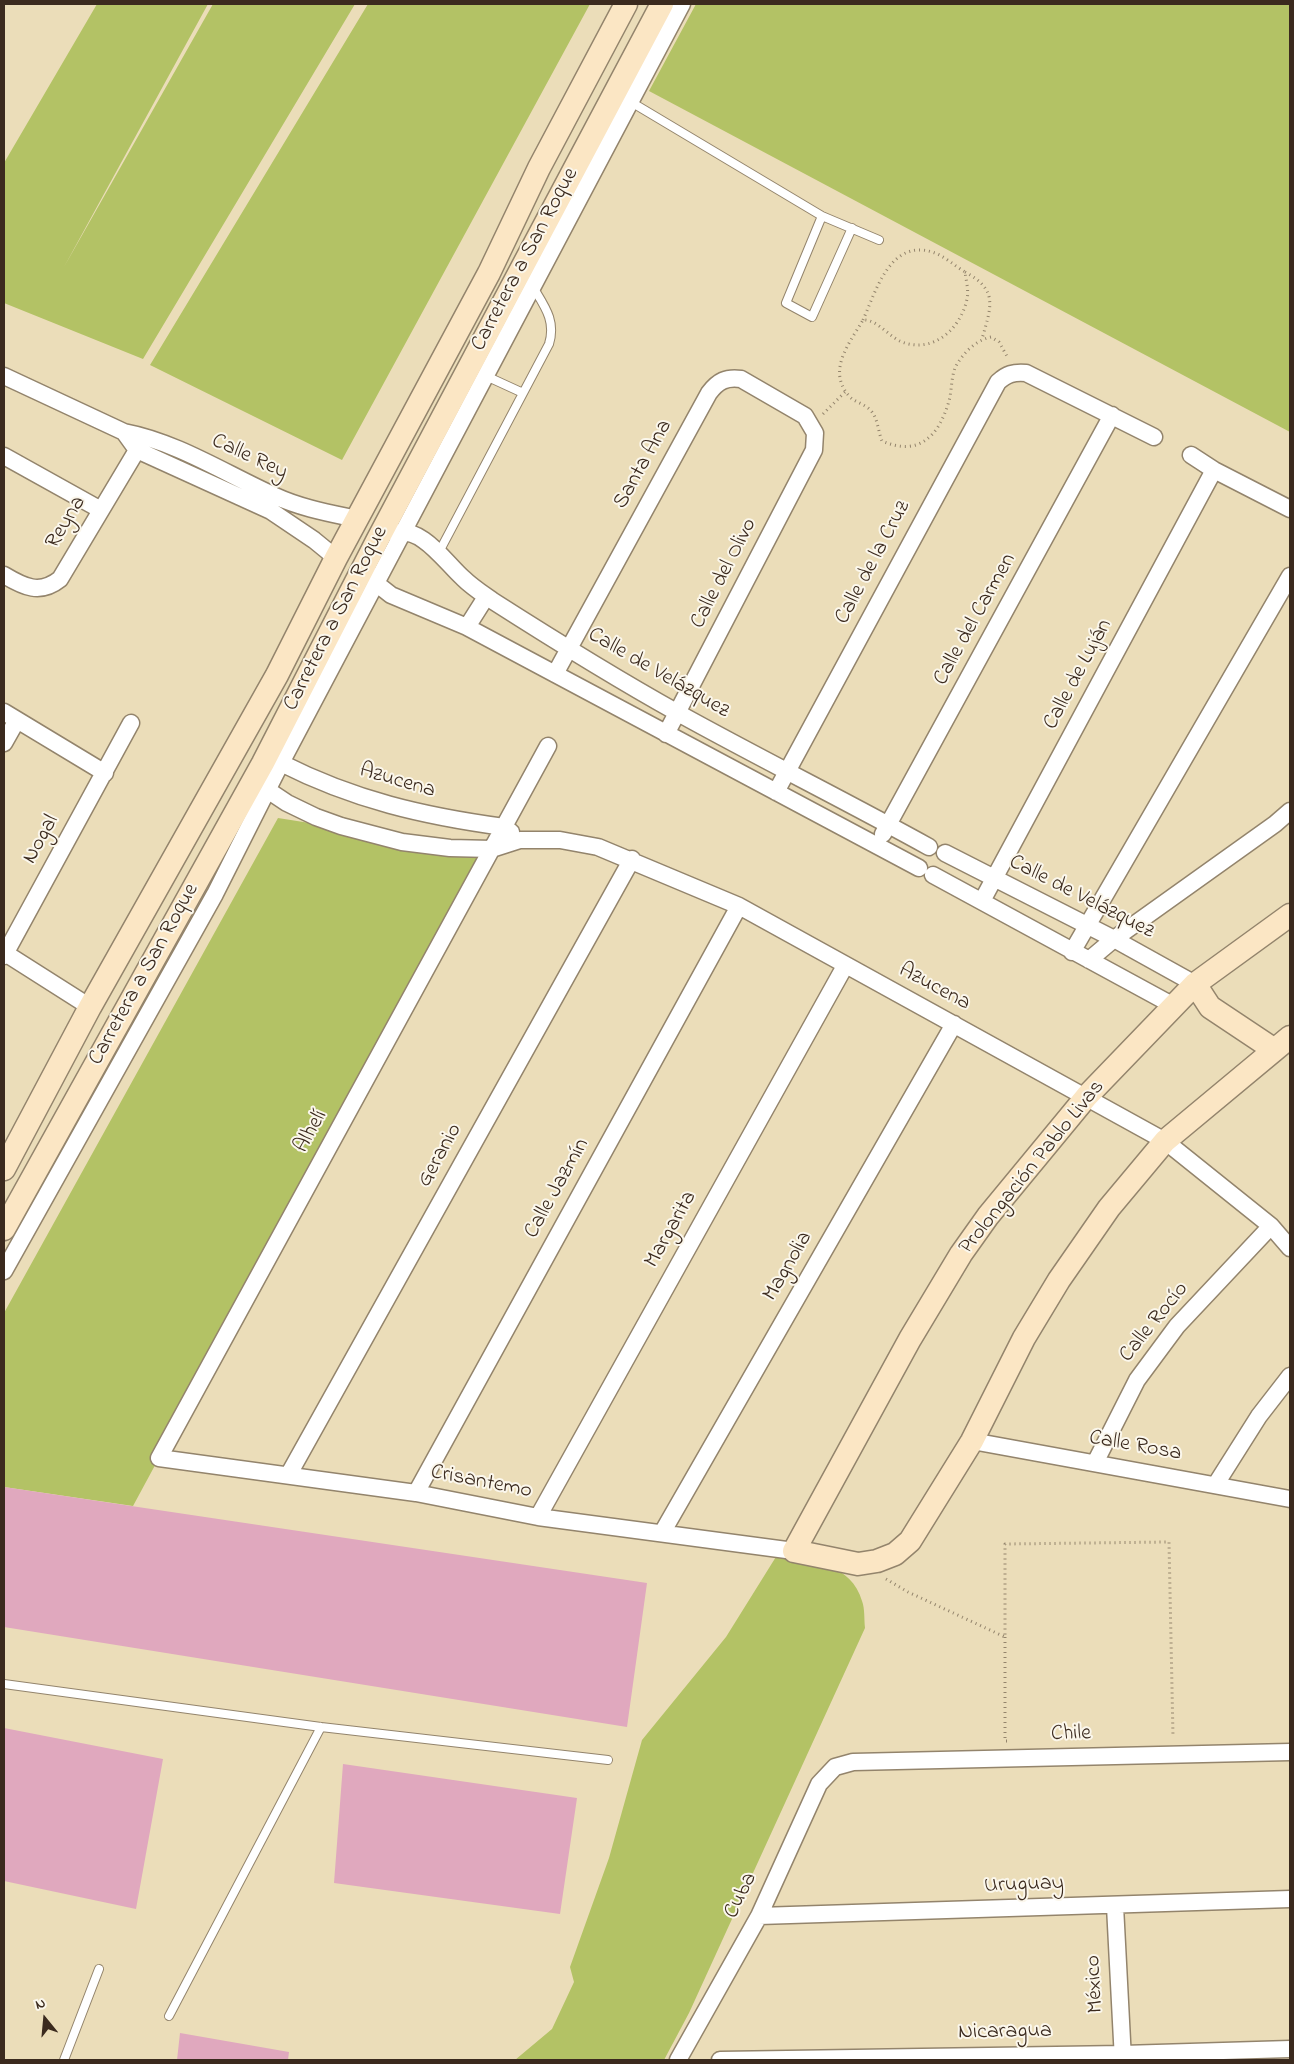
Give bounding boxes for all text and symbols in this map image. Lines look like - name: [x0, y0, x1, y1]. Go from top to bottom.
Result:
- street label: Carretera a San Roque: [467, 164, 585, 356]
- street label: Santa Ana: [609, 416, 679, 514]
- street label: Calle Rey: [207, 429, 291, 487]
- street label: Reyna: [41, 492, 93, 554]
- street label: Calle de la Cruz: [830, 497, 918, 629]
- street label: Calle del Olivo: [686, 514, 764, 634]
- street label: Carretera a San Roque: [279, 522, 395, 716]
- street label: Calle del Carmen: [929, 549, 1023, 691]
- street label: Calle de Luján: [1039, 615, 1119, 735]
- street label: Calle de Velázquez: [582, 623, 734, 725]
- street label: Azucena: [356, 759, 438, 805]
- street label: Nogal: [18, 811, 66, 869]
- street label: Calle de Velázquez: [1004, 850, 1158, 946]
- street label: Carretera a San Roque: [84, 879, 206, 1071]
- street label: Azucena: [894, 958, 974, 1018]
- street label: Prolongación Pablo Livas: [955, 1075, 1111, 1261]
- street label: Alhelí: [289, 1106, 335, 1158]
- street label: Geranio: [413, 1120, 469, 1192]
- street label: Calle Jazmín: [520, 1134, 596, 1244]
- street label: Margarita: [640, 1187, 704, 1273]
- street label: Magnolia: [758, 1227, 820, 1307]
- street label: Calle Rocío: [1115, 1278, 1195, 1368]
- street label: Calle Rosa: [1087, 1426, 1183, 1468]
- street label: Crisantemo: [428, 1460, 534, 1506]
- street label: Chile: [1051, 1721, 1091, 1749]
- street label: Cuba: [720, 1869, 764, 1923]
- street label: Uruguay: [984, 1871, 1064, 1901]
- street label: México: [1081, 1954, 1111, 2014]
- text: N: [33, 1993, 48, 2016]
- north arrow: [20, 1994, 70, 2044]
- street label: Nicaragua: [958, 2019, 1052, 2047]

